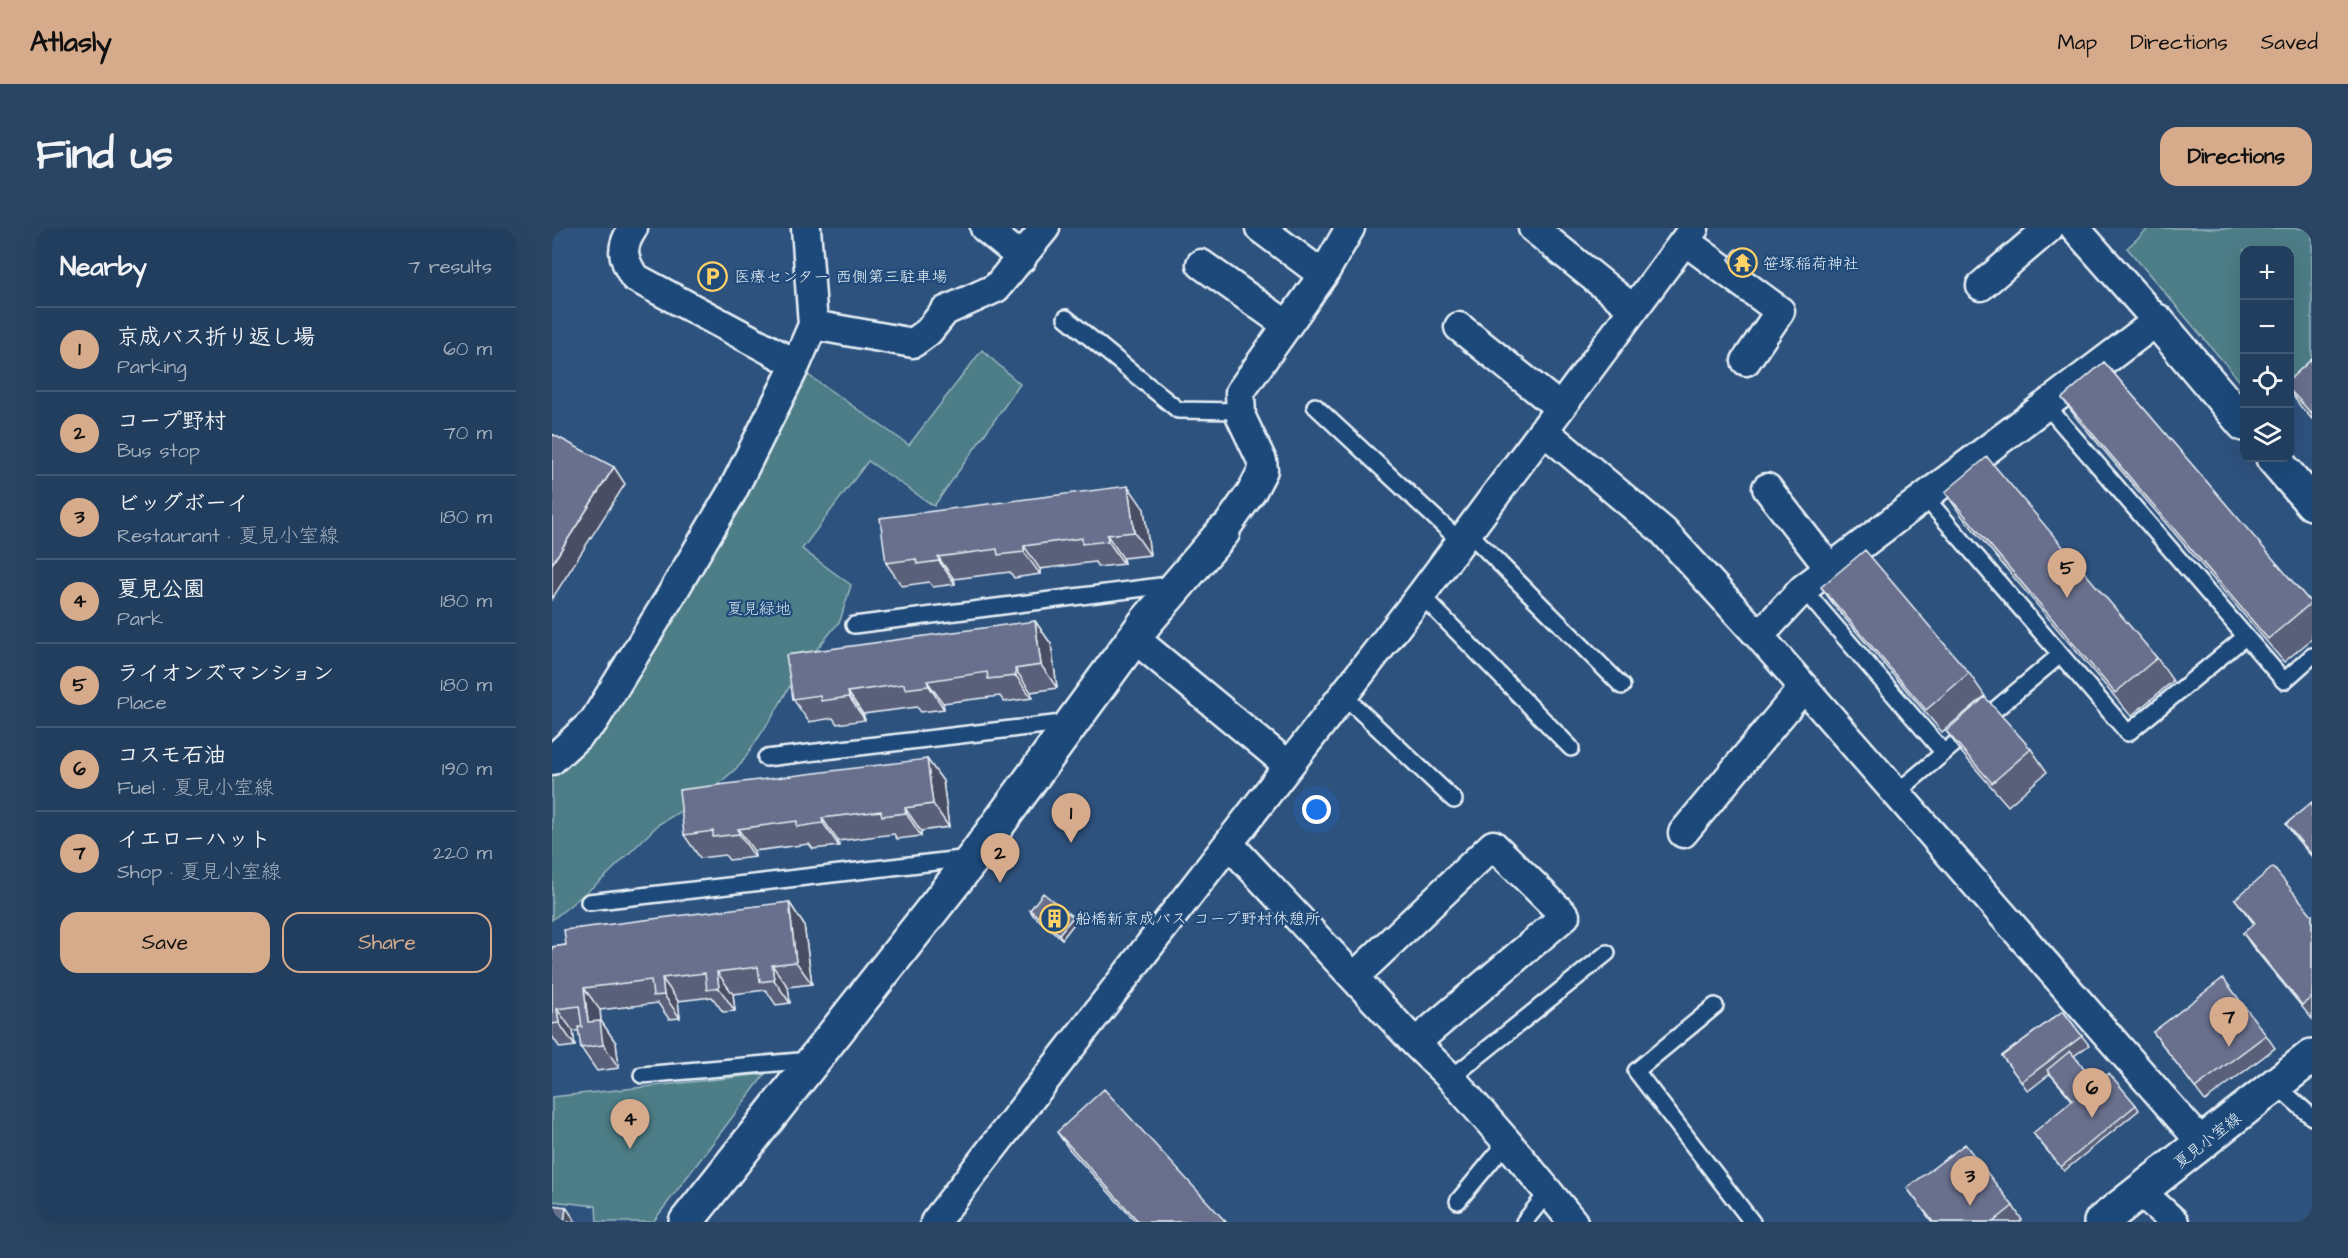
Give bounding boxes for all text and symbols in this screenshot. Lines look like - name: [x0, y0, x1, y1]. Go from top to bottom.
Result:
- text: Atlasly: [30, 23, 112, 62]
- text: Map: [2057, 28, 2097, 57]
- text: Directions: [2130, 28, 2228, 57]
- text: Saved: [2261, 28, 2318, 57]
- text: Find us: [36, 127, 173, 185]
- button: Directions: [2160, 127, 2312, 186]
- map controls: [2240, 246, 2294, 462]
- button: +: [2240, 246, 2294, 300]
- temple icon: 笹塚稲荷神社: [1726, 247, 1758, 279]
- text: Nearby: [60, 249, 147, 285]
- text: 7 results: [408, 253, 492, 281]
- place label: 笹塚稲荷神社: [1763, 253, 1859, 275]
- parking icon: 医療センター 西側第三駐車場: [697, 260, 729, 292]
- place label: 医療センター 西側第三駐車場: [734, 266, 948, 288]
- button: −: [2240, 300, 2294, 354]
- text: 京成バス折り返し場: [117, 322, 315, 353]
- text: 1: [78, 335, 81, 363]
- text: 60 m: [443, 335, 492, 363]
- text: Parking: [117, 353, 187, 381]
- button: locate: [2240, 354, 2294, 408]
- text: コープ野村: [117, 406, 226, 437]
- button: layers: [2240, 408, 2294, 462]
- text: 2: [74, 419, 85, 447]
- text: 70 m: [444, 419, 492, 447]
- text: Bus stop: [117, 437, 200, 465]
- text: ビッグボーイ: [117, 488, 249, 519]
- text: 3: [74, 503, 85, 531]
- text: 180 m: [440, 503, 492, 531]
- text: Restaurant · 夏見小室線: [117, 522, 339, 550]
- pin: 5: [2048, 548, 2086, 598]
- text: 夏見公園: [117, 574, 205, 605]
- text: 4: [73, 587, 86, 615]
- text: 180 m: [440, 587, 492, 615]
- park label: 夏見緑地: [727, 598, 791, 620]
- text: Park: [117, 605, 163, 633]
- text: ライオンズマンション: [117, 658, 334, 689]
- text: 5: [72, 671, 87, 699]
- text: 180 m: [440, 671, 492, 699]
- text: Place: [117, 689, 167, 717]
- text: コスモ石油: [117, 740, 226, 771]
- text: 6: [73, 755, 86, 783]
- text: 190 m: [442, 755, 492, 783]
- text: Fuel · 夏見小室線: [117, 774, 274, 802]
- pin: 1: [1052, 794, 1090, 843]
- your location: [1302, 795, 1331, 824]
- text: イエローハット: [117, 824, 271, 855]
- pin: 2: [980, 834, 1020, 883]
- text: 7: [73, 839, 86, 867]
- text: 220 m: [433, 839, 492, 867]
- text: Shop · 夏見小室線: [117, 858, 281, 886]
- building icon: 船橋新京成バス コープ野村休憩所: [1038, 902, 1070, 934]
- place label: 船橋新京成バス コープ野村休憩所: [1075, 908, 1321, 930]
- button: Save: [60, 912, 270, 973]
- button: Share: [282, 912, 492, 973]
- pin: 7: [2210, 998, 2248, 1047]
- pin: 6: [2072, 1068, 2112, 1118]
- pin: 4: [610, 1100, 650, 1149]
- street label: 夏見小室線: [2169, 1107, 2246, 1174]
- pin: 3: [1950, 1156, 1990, 1206]

